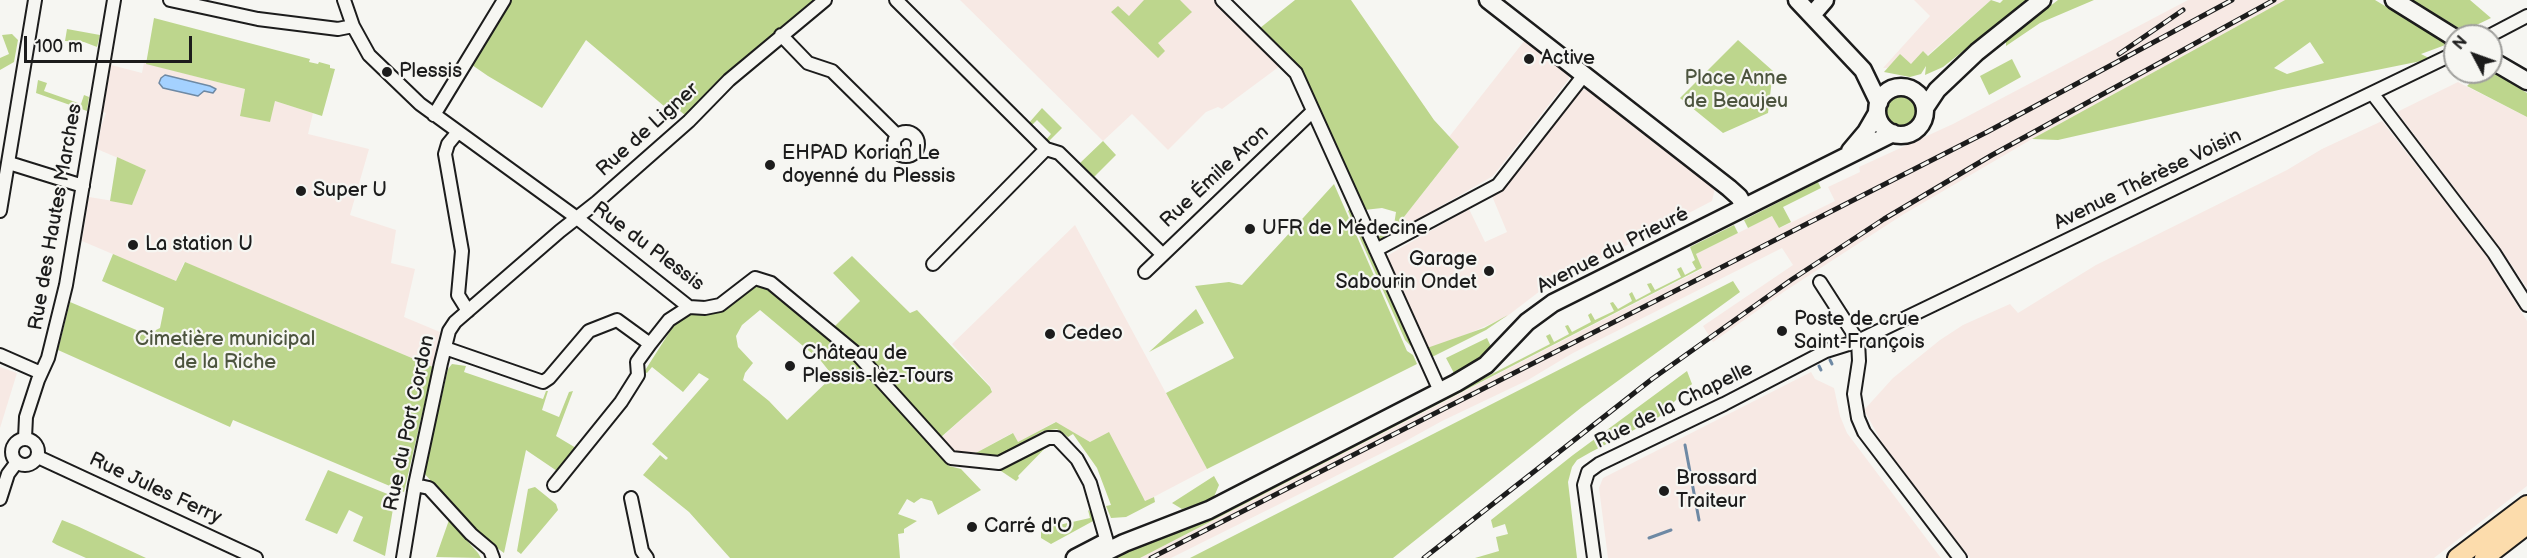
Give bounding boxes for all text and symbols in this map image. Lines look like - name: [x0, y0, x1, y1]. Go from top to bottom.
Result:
- scale bar: [27, 24, 195, 62]
- north arrow: [2443, 24, 2503, 84]
- text: N: [2449, 32, 2472, 54]
- text: 100 m: [35, 36, 83, 57]
- place label: Active: [1541, 47, 1595, 71]
- marker: Active: [1522, 52, 1536, 66]
- place label: Plessis: [399, 60, 462, 84]
- marker: Plessis: [380, 65, 394, 79]
- park label: Place Anne de Beaujeu: [1684, 67, 1788, 114]
- street label: Rue de Ligner: [592, 78, 704, 182]
- street label: Rue des Hautes Marches: [24, 102, 88, 332]
- street label: Rue Émile Aron: [1156, 121, 1274, 233]
- street label: Avenue Thérèse Voisin: [2050, 124, 2246, 236]
- place label: EHPAD Korian Le doyenné du Plessis: [782, 142, 955, 189]
- marker: EHPAD Korian Le doyenné du Plessis: [763, 158, 777, 172]
- place label: Super U: [313, 179, 387, 203]
- marker: Super U: [294, 184, 308, 198]
- street label: Rue du Plessis: [587, 197, 709, 297]
- street label: Avenue du Prieuré: [1533, 202, 1693, 300]
- place label: UFR de Médecine: [1262, 217, 1428, 241]
- marker: UFR de Médecine: [1243, 222, 1257, 236]
- place label: La station U: [145, 233, 253, 257]
- marker: La station U: [126, 238, 140, 252]
- place label: Garage Sabourin Ondet: [1335, 248, 1477, 295]
- marker: Garage Sabourin Ondet: [1482, 264, 1496, 278]
- place label: Poste de crue Saint-François: [1794, 308, 1925, 355]
- place label: Cedeo: [1062, 322, 1123, 346]
- marker: Poste de crue Saint-François: [1775, 324, 1789, 338]
- marker: Cedeo: [1043, 327, 1057, 341]
- park label: Cimetière municipal de la Riche: [135, 328, 315, 375]
- street label: Rue du Port Cordon: [380, 333, 440, 513]
- place label: Château de Plessis-lèz-Tours: [802, 342, 953, 389]
- street label: Rue de la Chapelle: [1591, 357, 1757, 455]
- marker: Château de Plessis-lèz-Tours: [783, 359, 797, 373]
- street label: Rue Jules Ferry: [85, 448, 225, 530]
- place label: Brossard Traiteur: [1676, 467, 1757, 514]
- marker: Brossard Traiteur: [1657, 484, 1671, 498]
- place label: Carré d'O: [984, 515, 1072, 539]
- marker: Carré d'O: [965, 520, 979, 534]

